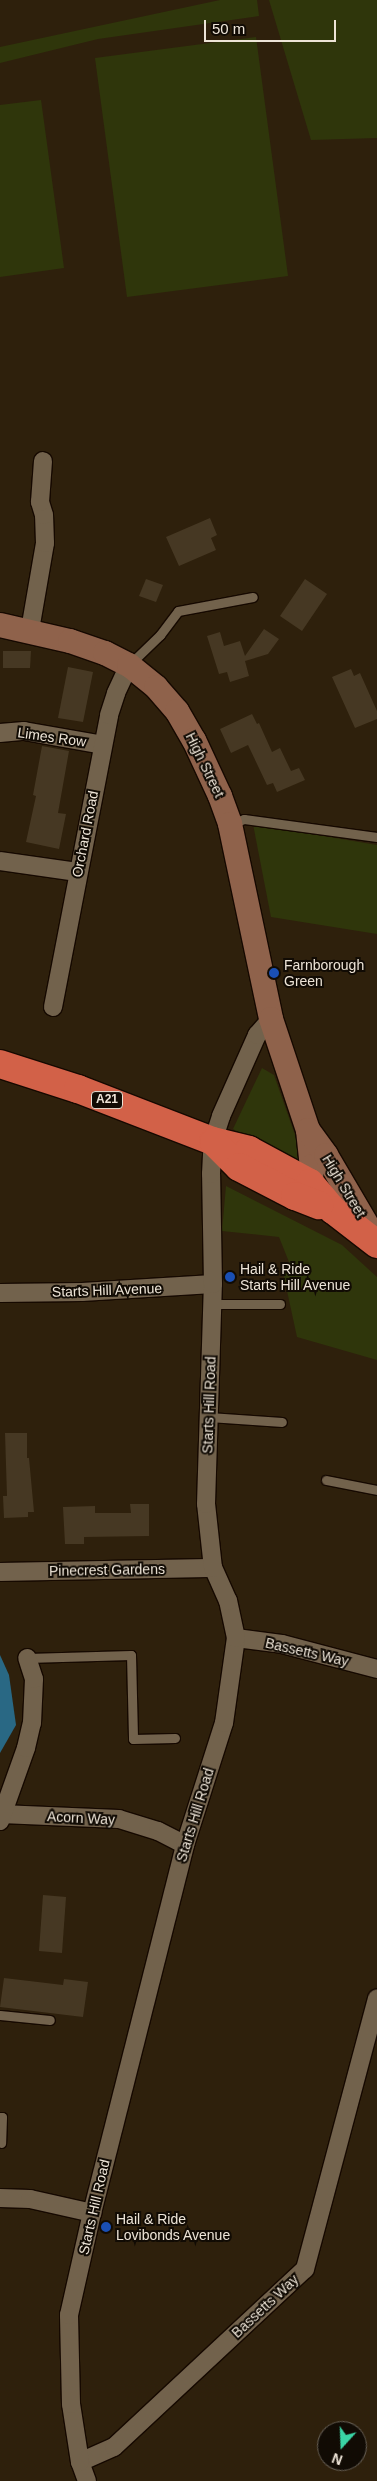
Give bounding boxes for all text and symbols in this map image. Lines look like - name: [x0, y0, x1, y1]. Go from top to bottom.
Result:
- scale bar: [207, 10, 340, 42]
- text: 50 m: [212, 20, 245, 37]
- street label: Limes Row: [17, 724, 87, 750]
- street label: High Street: [182, 730, 228, 800]
- street label: Orchard Road: [68, 789, 102, 879]
- place label: Farnborough Green: [284, 957, 364, 990]
- marker: Farnborough Green: [268, 967, 280, 979]
- road number: A21: [91, 1090, 123, 1110]
- street label: High Street: [319, 1152, 369, 1220]
- place label: Hail & Ride Starts Hill Avenue: [240, 1261, 351, 1294]
- marker: Hail & Ride Starts Hill Avenue: [224, 1271, 236, 1283]
- street label: Starts Hill Avenue: [51, 1280, 163, 1300]
- street label: Starts Hill Road: [199, 1356, 219, 1454]
- street label: Pinecrest Gardens: [49, 1561, 165, 1579]
- street label: Bassetts Way: [264, 1634, 350, 1670]
- street label: Starts Hill Road: [173, 1766, 217, 1864]
- street label: Acorn Way: [47, 1808, 115, 1828]
- street label: Starts Hill Road: [75, 2158, 113, 2256]
- place label: Hail & Ride Lovibonds Avenue: [116, 2211, 231, 2244]
- marker: Hail & Ride Lovibonds Avenue: [100, 2221, 112, 2233]
- street label: Bassetts Way: [228, 2271, 302, 2341]
- north arrow: [317, 2421, 367, 2471]
- text: N: [330, 2450, 345, 2468]

